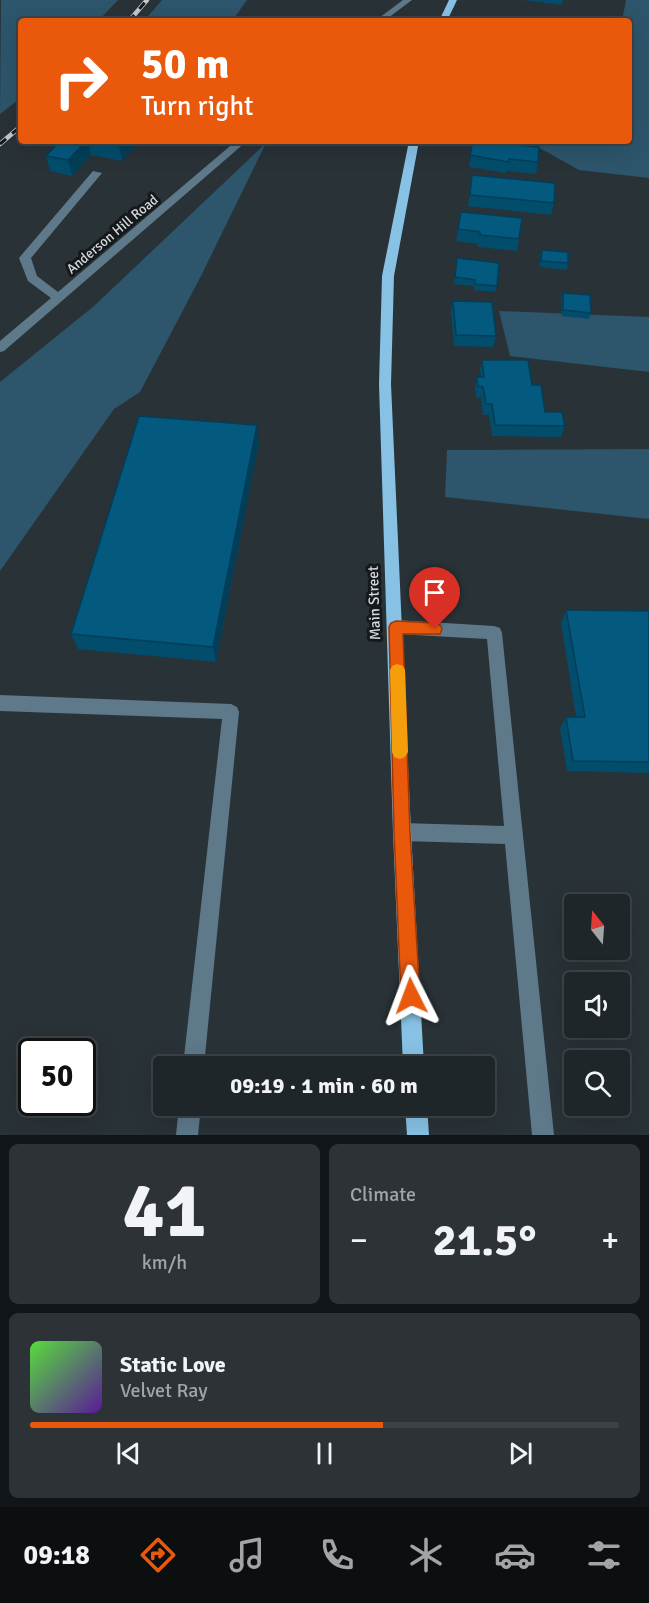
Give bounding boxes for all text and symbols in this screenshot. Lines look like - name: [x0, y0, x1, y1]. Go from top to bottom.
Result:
- text: 50 m: [141, 39, 230, 90]
- icon: right: [42, 42, 120, 120]
- text: Turn right: [141, 90, 254, 123]
- street label: Anderson Hill Road: [63, 191, 162, 278]
- street label: Main Street: [364, 566, 384, 640]
- pin: [409, 567, 460, 629]
- icon: arrive: [418, 576, 451, 609]
- north arrow: [564, 894, 630, 960]
- map controls: [564, 894, 630, 1116]
- position arrow: [379, 964, 443, 1028]
- button: sound: [564, 972, 630, 1038]
- speed limit sign: 50: [18, 1038, 96, 1116]
- button: search: [564, 1050, 630, 1116]
- text: 09:19 · 1 min · 60 m: [230, 1072, 418, 1099]
- text: 41: [122, 1163, 207, 1259]
- text: Climate: [350, 1182, 416, 1207]
- text: 21.5°: [433, 1213, 536, 1268]
- text: −: [350, 1220, 368, 1261]
- text: +: [601, 1220, 619, 1261]
- text: km/h: [142, 1250, 187, 1275]
- text: Static Love: [120, 1351, 226, 1378]
- text: Velvet Ray: [120, 1378, 208, 1403]
- icon: previous: [112, 1437, 145, 1470]
- icon: pause: [308, 1437, 341, 1470]
- icon: next: [504, 1437, 537, 1470]
- icon: directions: [137, 1534, 179, 1576]
- icon: music: [226, 1534, 268, 1576]
- icon: phone: [316, 1534, 358, 1576]
- icon: climate: [405, 1534, 447, 1576]
- icon: car: [494, 1534, 536, 1576]
- icon: filters: [583, 1534, 625, 1576]
- text: 09:18: [24, 1539, 90, 1572]

